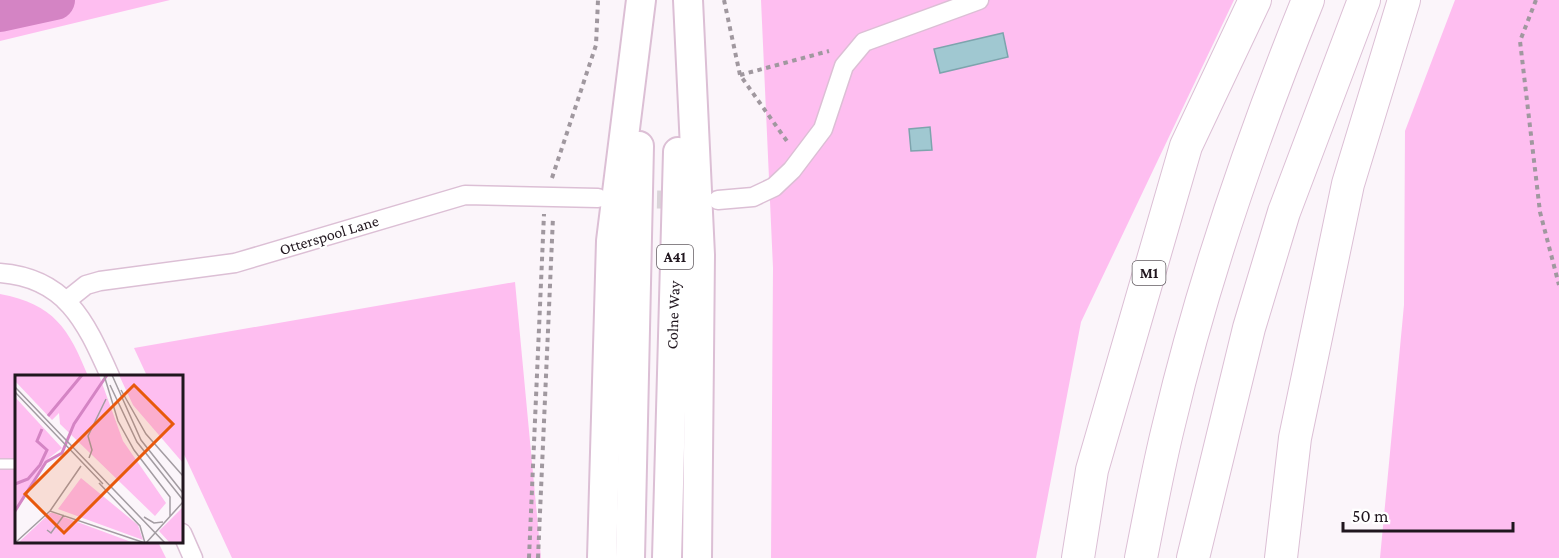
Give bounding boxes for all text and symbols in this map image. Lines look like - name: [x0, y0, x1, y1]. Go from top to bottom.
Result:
- street label: Otterspool Lane: [277, 212, 381, 259]
- road number: A41: [657, 245, 693, 269]
- road number: M1: [1132, 261, 1166, 285]
- street label: Colne Way: [663, 280, 684, 350]
- inset map: [15, 375, 183, 543]
- scale bar: [1343, 495, 1512, 533]
- text: 50 m: [1352, 506, 1389, 526]

